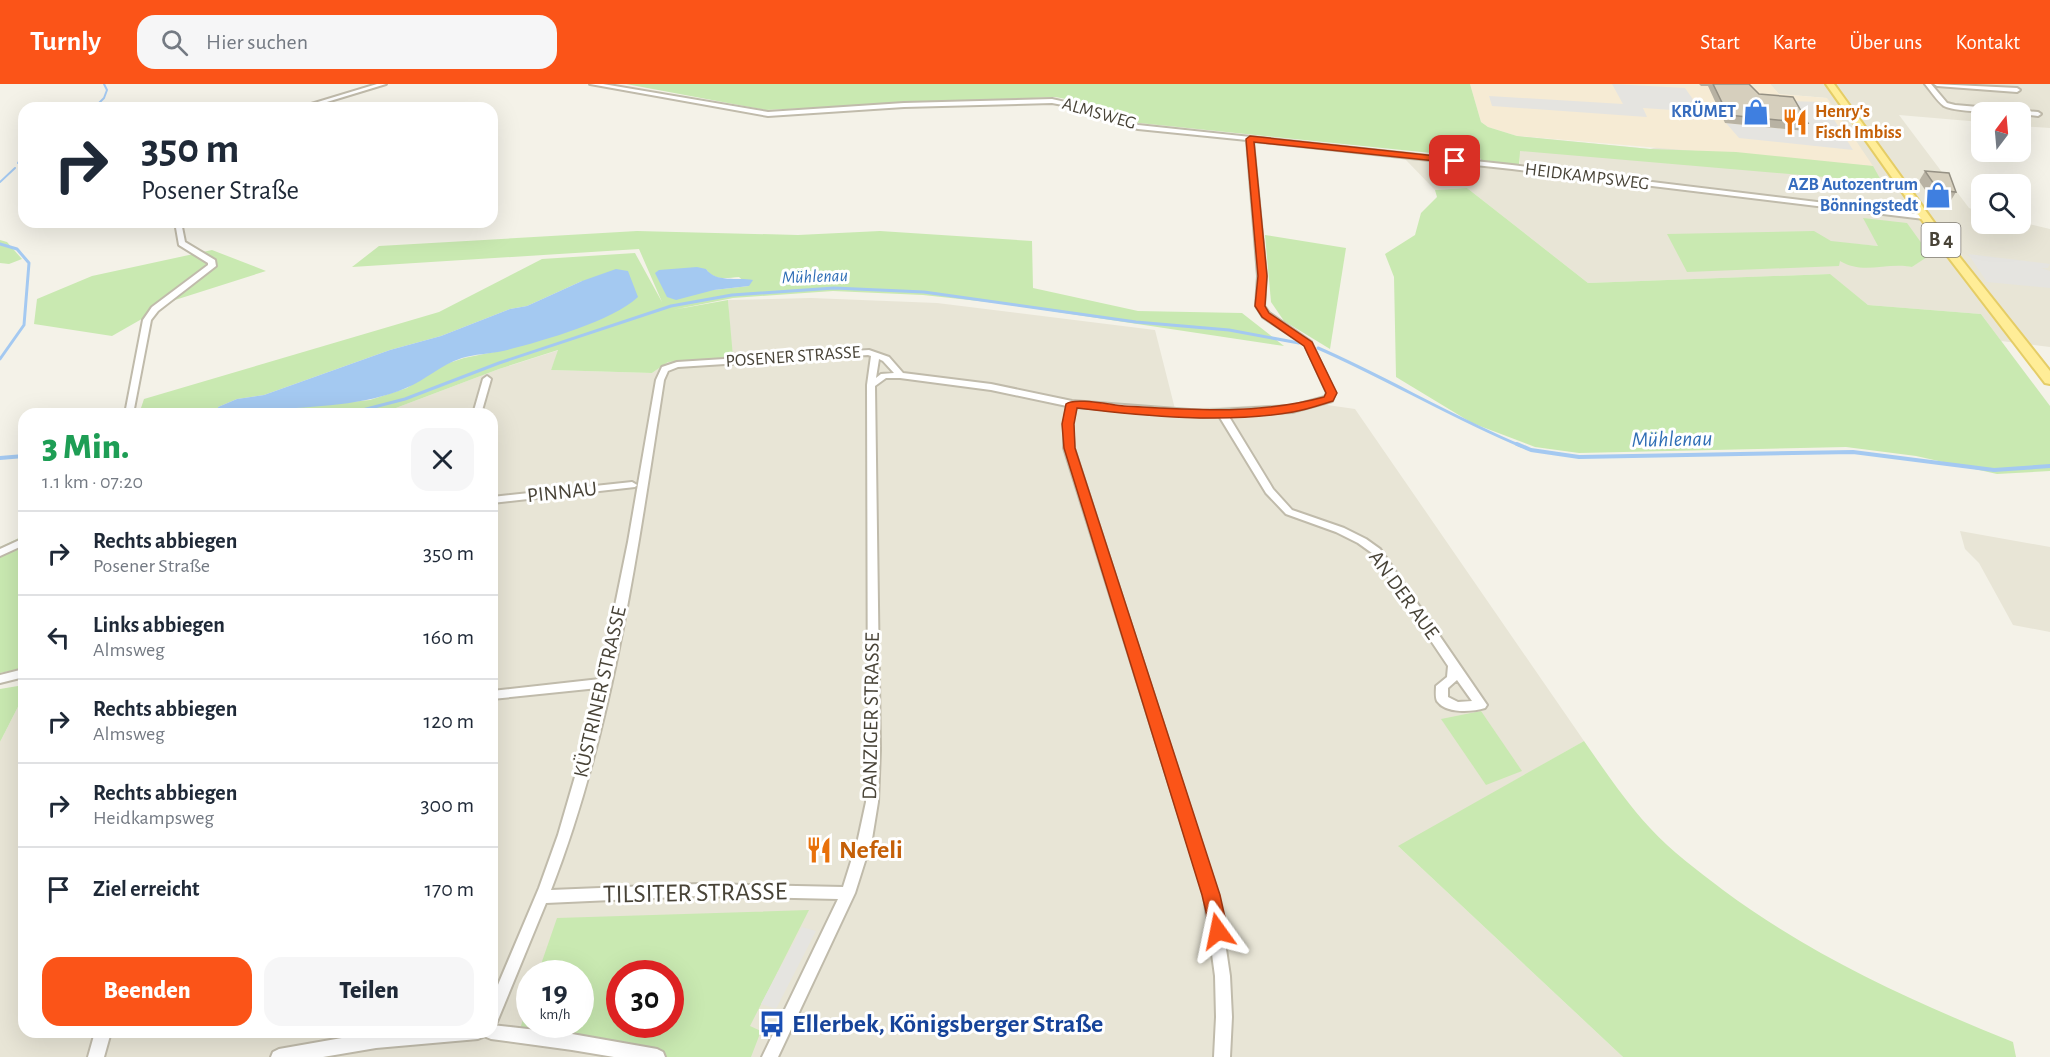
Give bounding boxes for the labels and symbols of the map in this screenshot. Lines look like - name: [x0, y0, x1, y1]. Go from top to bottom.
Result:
- street label: ALMSWEG: [1060, 95, 1138, 133]
- shop icon: KRÜMET: [1741, 97, 1771, 127]
- place label: KRÜMET: [1671, 100, 1736, 121]
- north arrow: [1971, 102, 2031, 162]
- place label: Henry's Fisch Imbiss: [1815, 103, 1902, 142]
- restaurant icon: Henry's Fisch Imbiss: [1780, 107, 1810, 137]
- pin: [1429, 135, 1480, 186]
- street label: HEIDKAMPSWEG: [1524, 160, 1650, 194]
- place label: AZB Autozentrum Bönningstedt: [1788, 176, 1918, 215]
- shop icon: AZB Autozentrum Bönningstedt: [1923, 180, 1953, 210]
- road number: B 4: [1922, 223, 1960, 257]
- water label: Mühlenau: [782, 267, 848, 287]
- street label: POSENER STRASSE: [725, 343, 861, 371]
- water label: Mühlenau: [1631, 427, 1713, 451]
- street label: PINNAU: [526, 478, 598, 506]
- street label: AN DER AUE: [1365, 547, 1443, 643]
- street label: KÜSTRINER STRASSE: [569, 604, 630, 780]
- street label: DANZIGER STRASSE: [859, 632, 883, 800]
- restaurant icon: Nefeli: [804, 835, 834, 865]
- place label: Nefeli: [839, 837, 903, 863]
- street label: TILSITER STRASSE: [603, 878, 787, 908]
- position arrow: [1186, 899, 1250, 963]
- speed limit sign: 30: [606, 960, 684, 1038]
- bus stop icon: Ellerbek, Königsberger Straße: [757, 1009, 787, 1039]
- place label: Ellerbek, Königsberger Straße: [792, 1011, 1103, 1037]

